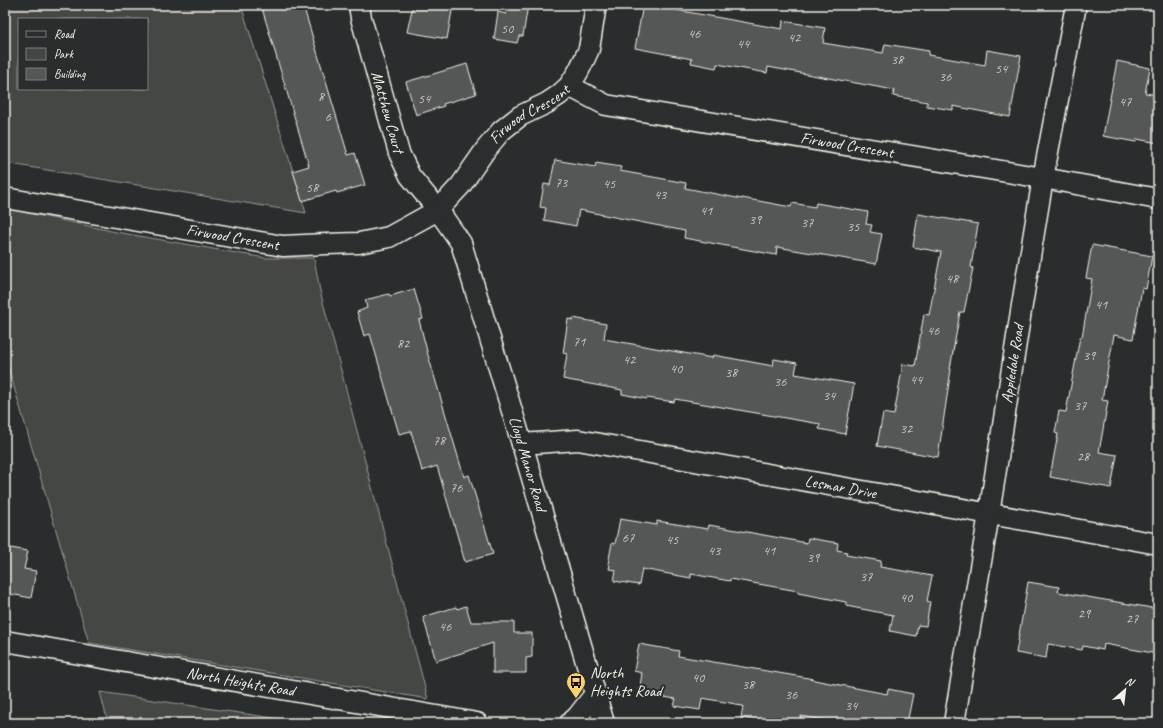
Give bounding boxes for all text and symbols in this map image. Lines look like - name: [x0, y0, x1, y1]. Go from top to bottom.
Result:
- legend: [18, 18, 148, 90]
- house number: 50: [501, 20, 515, 37]
- house number: 46: [688, 25, 701, 42]
- text: Road: [54, 26, 76, 42]
- house number: 42: [788, 29, 802, 46]
- house number: 44: [737, 35, 751, 52]
- text: Park: [54, 46, 75, 62]
- house number: 38: [891, 51, 905, 68]
- house number: 54: [995, 60, 1009, 77]
- text: Building: [54, 66, 86, 82]
- house number: 36: [939, 68, 952, 85]
- street label: Matthew Court: [367, 69, 409, 158]
- street label: Firwood Crescent: [485, 79, 575, 148]
- house number: 8: [318, 88, 326, 105]
- house number: 54: [418, 90, 432, 107]
- house number: 47: [1119, 93, 1132, 110]
- house number: 6: [325, 108, 332, 125]
- street label: Firwood Crescent: [799, 128, 897, 163]
- house number: 73: [555, 174, 569, 191]
- house number: 45: [603, 175, 616, 192]
- house number: 58: [306, 179, 320, 196]
- house number: 43: [654, 186, 668, 203]
- house number: 41: [700, 202, 713, 219]
- house number: 39: [749, 211, 763, 228]
- house number: 37: [801, 214, 814, 231]
- house number: 35: [847, 218, 860, 235]
- street label: Firwood Crescent: [185, 219, 282, 255]
- house number: 48: [946, 270, 960, 287]
- house number: 41: [1095, 296, 1108, 313]
- street label: Appledale Road: [997, 320, 1029, 405]
- house number: 46: [927, 322, 940, 339]
- house number: 71: [573, 333, 586, 350]
- house number: 82: [397, 335, 411, 352]
- house number: 39: [1083, 347, 1097, 364]
- house number: 42: [623, 351, 637, 368]
- house number: 40: [670, 360, 684, 377]
- house number: 38: [725, 364, 739, 381]
- house number: 44: [910, 371, 924, 388]
- house number: 36: [774, 373, 787, 390]
- house number: 34: [823, 387, 837, 404]
- house number: 37: [1074, 397, 1087, 414]
- street label: Lloyd Manor Road: [504, 414, 552, 516]
- house number: 32: [900, 420, 914, 437]
- house number: 78: [433, 432, 447, 449]
- house number: 28: [1077, 448, 1091, 465]
- street label: Lesmar Drive: [803, 471, 880, 504]
- house number: 76: [450, 479, 463, 496]
- house number: 67: [622, 529, 635, 546]
- house number: 45: [666, 531, 679, 548]
- house number: 43: [708, 542, 722, 559]
- house number: 41: [763, 542, 776, 559]
- house number: 39: [807, 549, 821, 566]
- house number: 37: [860, 568, 873, 585]
- house number: 40: [900, 589, 914, 606]
- house number: 29: [1078, 605, 1092, 622]
- house number: 27: [1126, 610, 1139, 627]
- house number: 46: [439, 618, 452, 635]
- street label: North Heights Road: [185, 663, 299, 702]
- place label: North Heights Road: [590, 663, 664, 701]
- house number: 40: [692, 669, 706, 686]
- north arrow: [1105, 670, 1145, 710]
- bus stop icon: North Heights Road: [565, 671, 587, 699]
- text: N: [1123, 673, 1138, 690]
- house number: 38: [742, 676, 756, 693]
- house number: 36: [785, 686, 798, 703]
- house number: 34: [845, 697, 859, 714]

